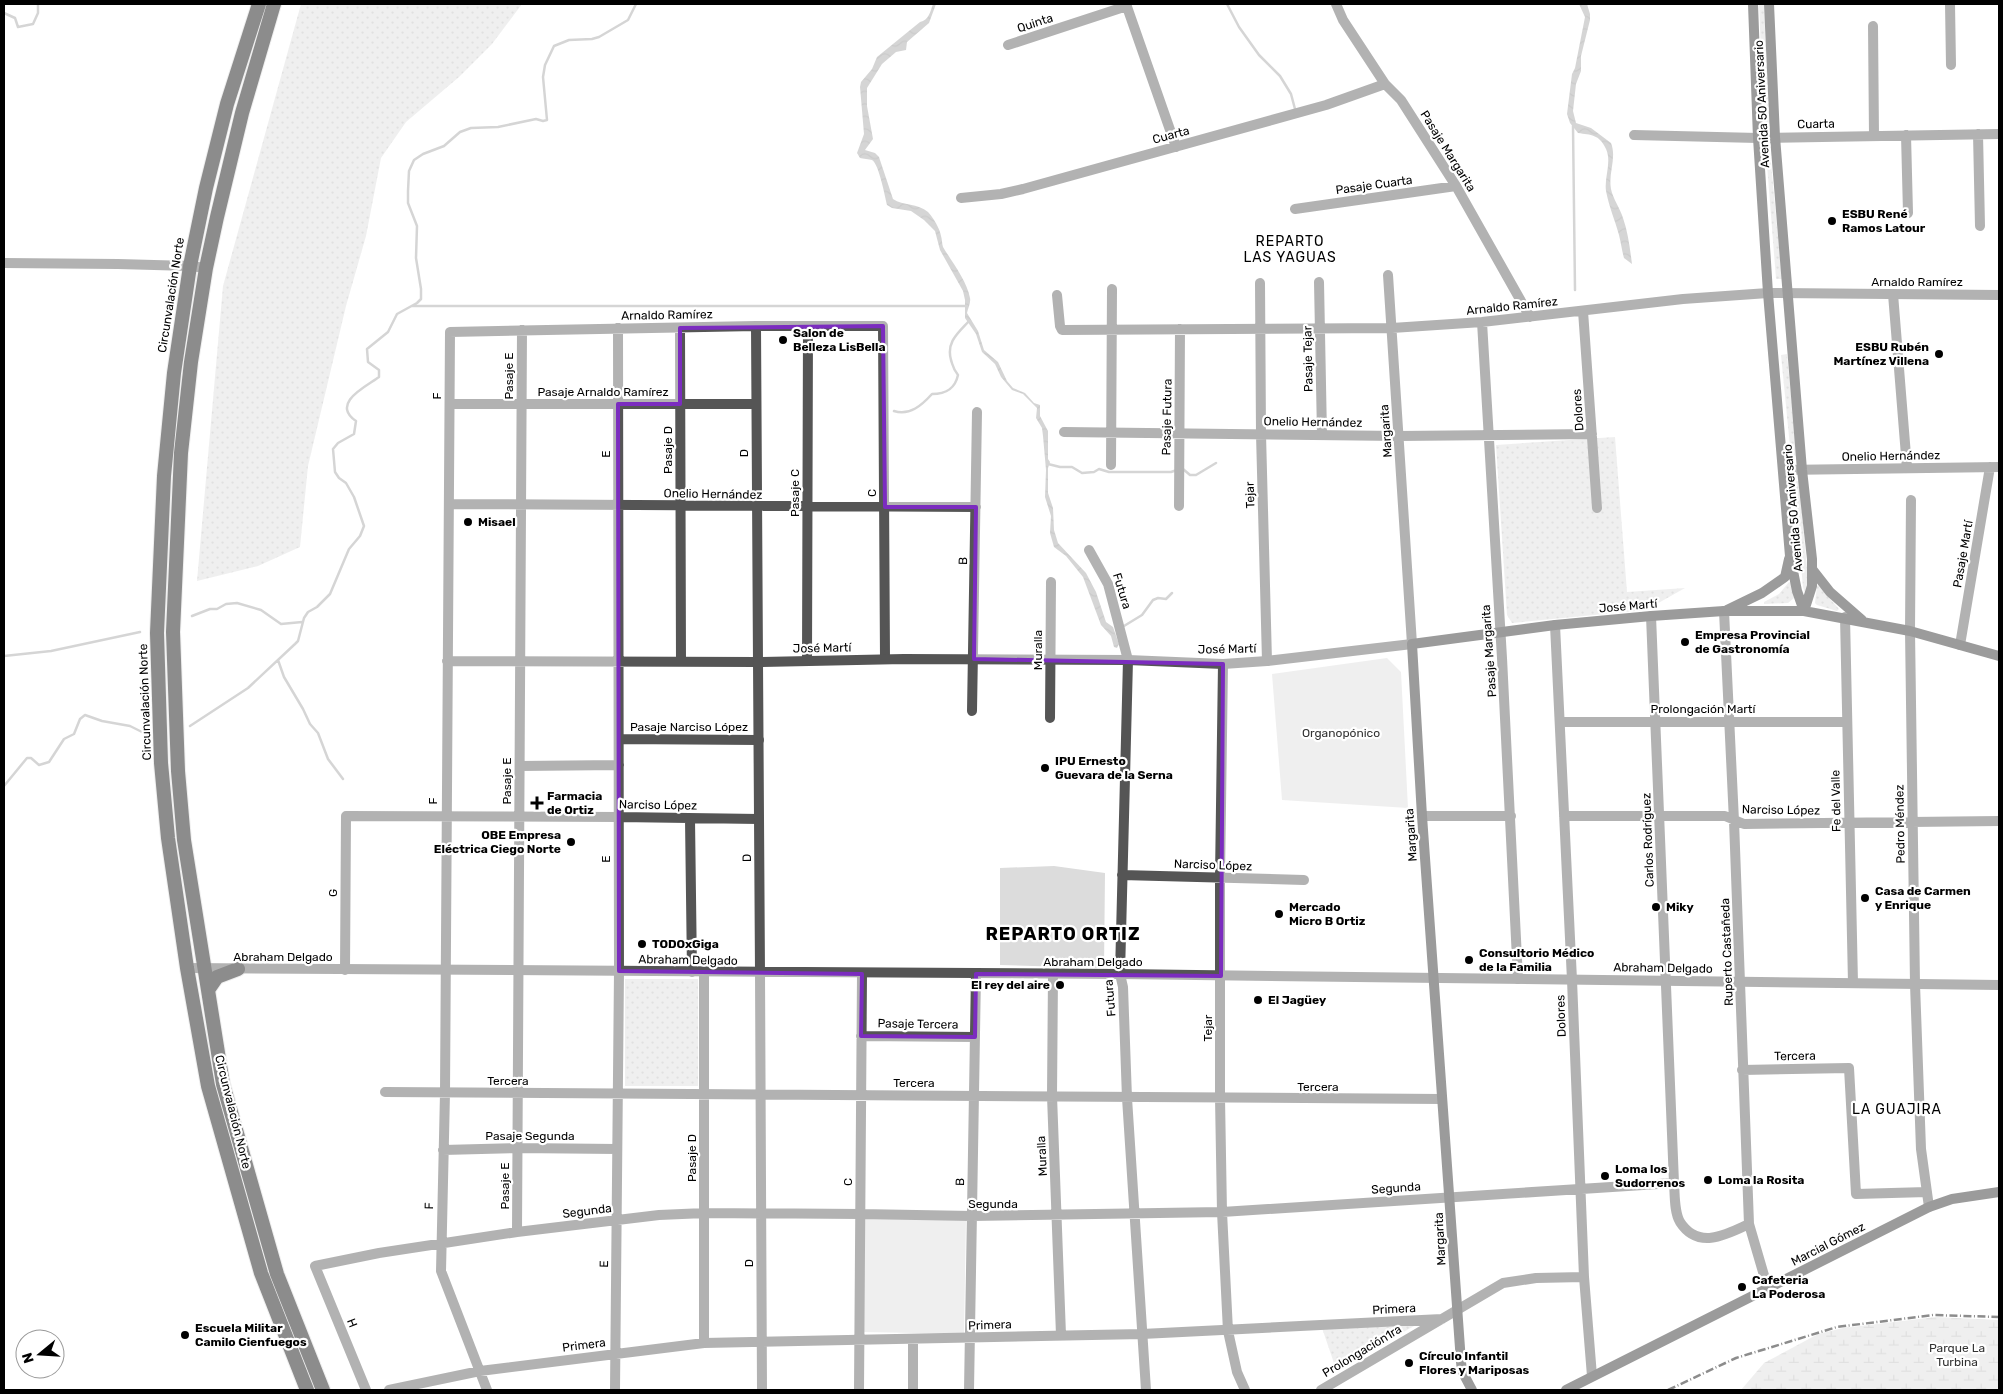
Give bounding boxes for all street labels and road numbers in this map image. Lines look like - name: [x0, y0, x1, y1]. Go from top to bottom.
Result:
- street label: Quinta: [1015, 11, 1055, 35]
- street label: Avenida 50 Aniversario: [1752, 40, 1772, 168]
- street label: Pasaje Margarita: [1417, 108, 1479, 194]
- street label: Cuarta: [1797, 117, 1835, 131]
- street label: Cuarta: [1151, 123, 1191, 147]
- street label: Pasaje Cuarta: [1335, 173, 1413, 197]
- street label: Circunvalación Norte: [155, 236, 187, 354]
- street label: Arnaldo Ramírez: [1871, 275, 1963, 289]
- street label: Arnaldo Ramírez: [1466, 294, 1558, 318]
- street label: Arnaldo Ramírez: [621, 307, 713, 323]
- street label: Pasaje Tejar: [1300, 325, 1316, 392]
- street label: Pasaje E: [502, 352, 516, 400]
- street label: Pasaje Futura: [1159, 378, 1175, 456]
- street label: Pasaje Arnaldo Ramírez: [537, 385, 669, 399]
- street label: Dolores: [1570, 388, 1586, 432]
- street label: F: [430, 392, 444, 400]
- street label: Margarita: [1377, 404, 1395, 458]
- street label: Onelio Hernández: [1264, 414, 1362, 430]
- street label: Pasaje D: [661, 426, 675, 474]
- street label: Avenida 50 Aniversario: [1780, 443, 1806, 572]
- street label: Onelio Hernández: [1842, 448, 1940, 464]
- street label: D: [737, 449, 751, 457]
- street label: E: [599, 450, 613, 458]
- street label: Pasaje C: [788, 469, 802, 517]
- street label: Tejar: [1243, 481, 1257, 509]
- street label: Onelio Hernández: [664, 486, 762, 502]
- street label: C: [865, 489, 879, 497]
- street label: Pasaje Martí: [1950, 518, 1976, 589]
- street label: B: [956, 557, 970, 565]
- street label: Futura: [1110, 571, 1134, 611]
- street label: José Martí: [1598, 596, 1659, 616]
- street label: Pasaje Margarita: [1479, 604, 1499, 698]
- street label: Muralla: [1031, 630, 1045, 670]
- street label: José Martí: [793, 640, 853, 656]
- street label: José Martí: [1198, 641, 1258, 657]
- street label: Circunvalación Norte: [136, 643, 154, 761]
- street label: Prolongación Martí: [1651, 702, 1757, 716]
- street label: Pasaje Narciso López: [630, 720, 748, 734]
- street label: Pasaje E: [500, 757, 514, 805]
- street label: Fe del Valle: [1828, 769, 1844, 832]
- street label: Pedro Méndez: [1892, 784, 1908, 864]
- street label: Carlos Rodríguez: [1639, 793, 1657, 887]
- street label: F: [426, 797, 440, 805]
- street label: Narciso López: [619, 797, 697, 813]
- street label: Narciso López: [1742, 802, 1820, 818]
- street label: Margarita: [1402, 808, 1420, 862]
- street label: D: [740, 854, 754, 862]
- street label: E: [599, 855, 613, 863]
- street label: Narciso López: [1174, 857, 1252, 873]
- street label: G: [326, 889, 340, 897]
- street label: Ruperto Castañeda: [1718, 898, 1736, 1006]
- street label: Abraham Delgado: [233, 950, 333, 964]
- street label: Abraham Delgado: [638, 952, 738, 968]
- street label: Abraham Delgado: [1043, 955, 1143, 969]
- street label: Abraham Delgado: [1613, 960, 1713, 976]
- street label: Futura: [1101, 979, 1119, 1017]
- street label: Dolores: [1553, 995, 1569, 1037]
- street label: Tejar: [1201, 1014, 1215, 1041]
- street label: Pasaje Tercera: [877, 1016, 959, 1032]
- street label: Tercera: [1774, 1049, 1816, 1063]
- street label: Circunvalación Norte: [212, 1054, 254, 1171]
- street label: Tercera: [487, 1074, 529, 1088]
- street label: Tercera: [893, 1076, 935, 1090]
- street label: Tercera: [1297, 1080, 1339, 1094]
- street label: Pasaje Segunda: [485, 1129, 575, 1143]
- street label: Pasaje D: [685, 1134, 699, 1182]
- street label: Muralla: [1034, 1136, 1050, 1176]
- street label: Pasaje E: [498, 1162, 512, 1210]
- street label: C: [841, 1178, 855, 1186]
- street label: B: [953, 1178, 967, 1186]
- street label: Segunda: [1371, 1179, 1421, 1197]
- street label: Segunda: [968, 1197, 1018, 1211]
- street label: Segunda: [562, 1201, 612, 1221]
- street label: F: [422, 1202, 436, 1210]
- street label: Margarita: [1432, 1212, 1448, 1266]
- street label: Marcial Gómez: [1789, 1219, 1867, 1269]
- street label: D: [742, 1259, 756, 1267]
- street label: E: [597, 1260, 611, 1268]
- street label: Primera: [1372, 1301, 1416, 1317]
- street label: H: [344, 1316, 360, 1330]
- street label: Primera: [968, 1317, 1012, 1333]
- street label: Prolongación1ra: [1320, 1322, 1404, 1380]
- street label: Primera: [561, 1335, 607, 1355]

